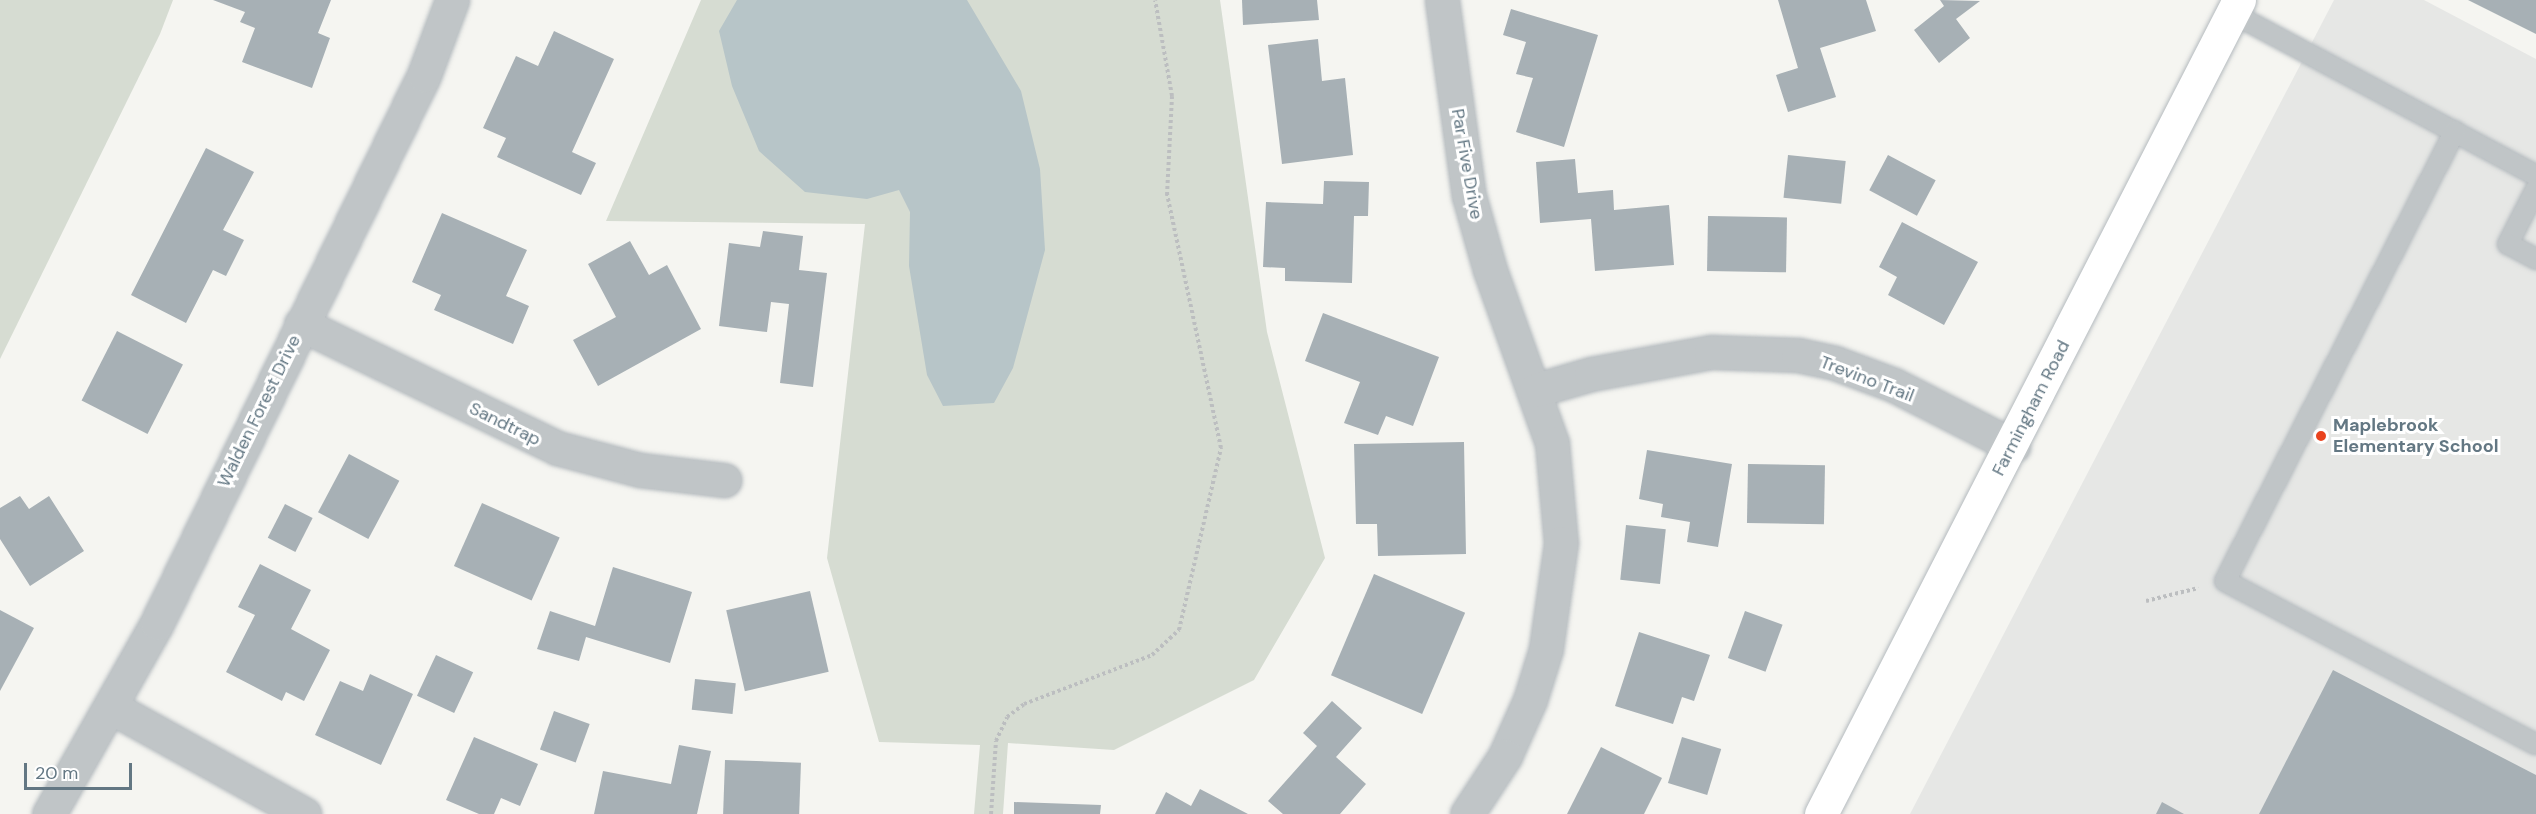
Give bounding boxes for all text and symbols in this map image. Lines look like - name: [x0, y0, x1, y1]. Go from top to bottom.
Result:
- street label: Par Five Drive: [1447, 107, 1487, 221]
- street label: Walden Forest Drive: [213, 331, 305, 491]
- street label: Farmingham Road: [1988, 337, 2074, 479]
- street label: Trevino Trail: [1817, 351, 1917, 407]
- street label: Sandtrap: [466, 397, 544, 451]
- place label: Maplebrook Elementary School: [2333, 415, 2499, 458]
- marker: Maplebrook Elementary School: [2314, 429, 2328, 443]
- scale bar: [27, 751, 135, 789]
- text: 20 m: [35, 761, 78, 785]

